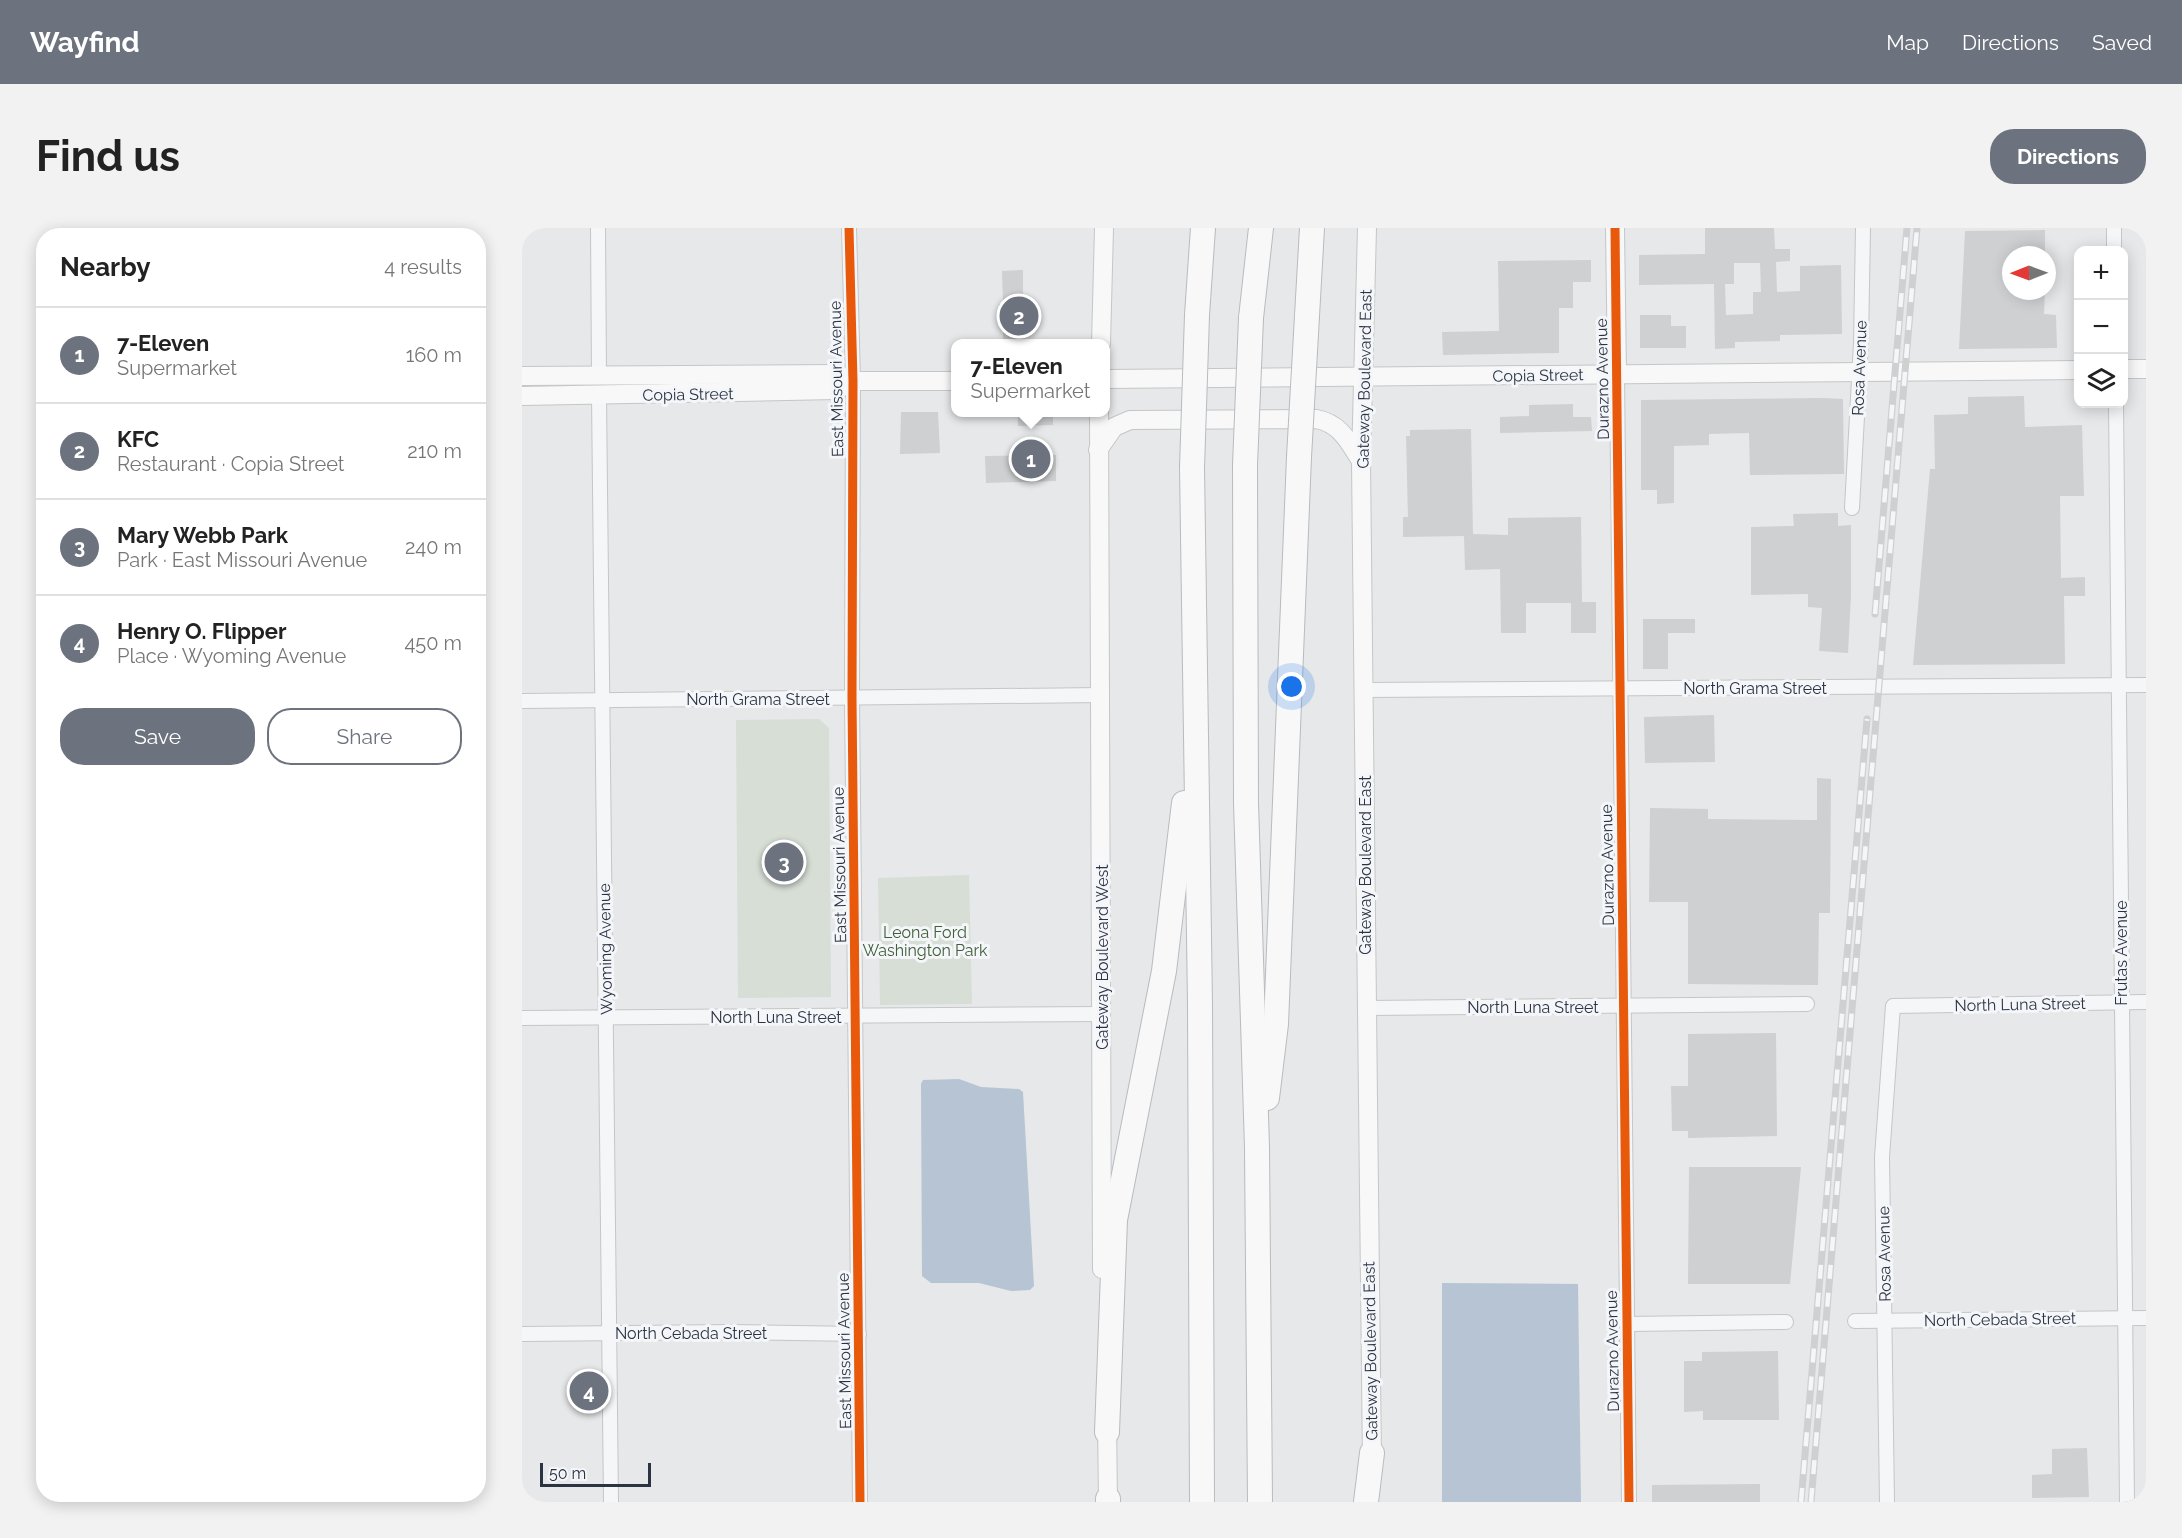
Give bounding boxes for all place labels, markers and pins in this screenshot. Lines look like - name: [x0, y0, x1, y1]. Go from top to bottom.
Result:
- pin: 2: [1000, 294, 1038, 338]
- pin: 1: [1012, 436, 1050, 482]
- pin: 3: [764, 840, 804, 884]
- pin: 4: [570, 1368, 608, 1414]

